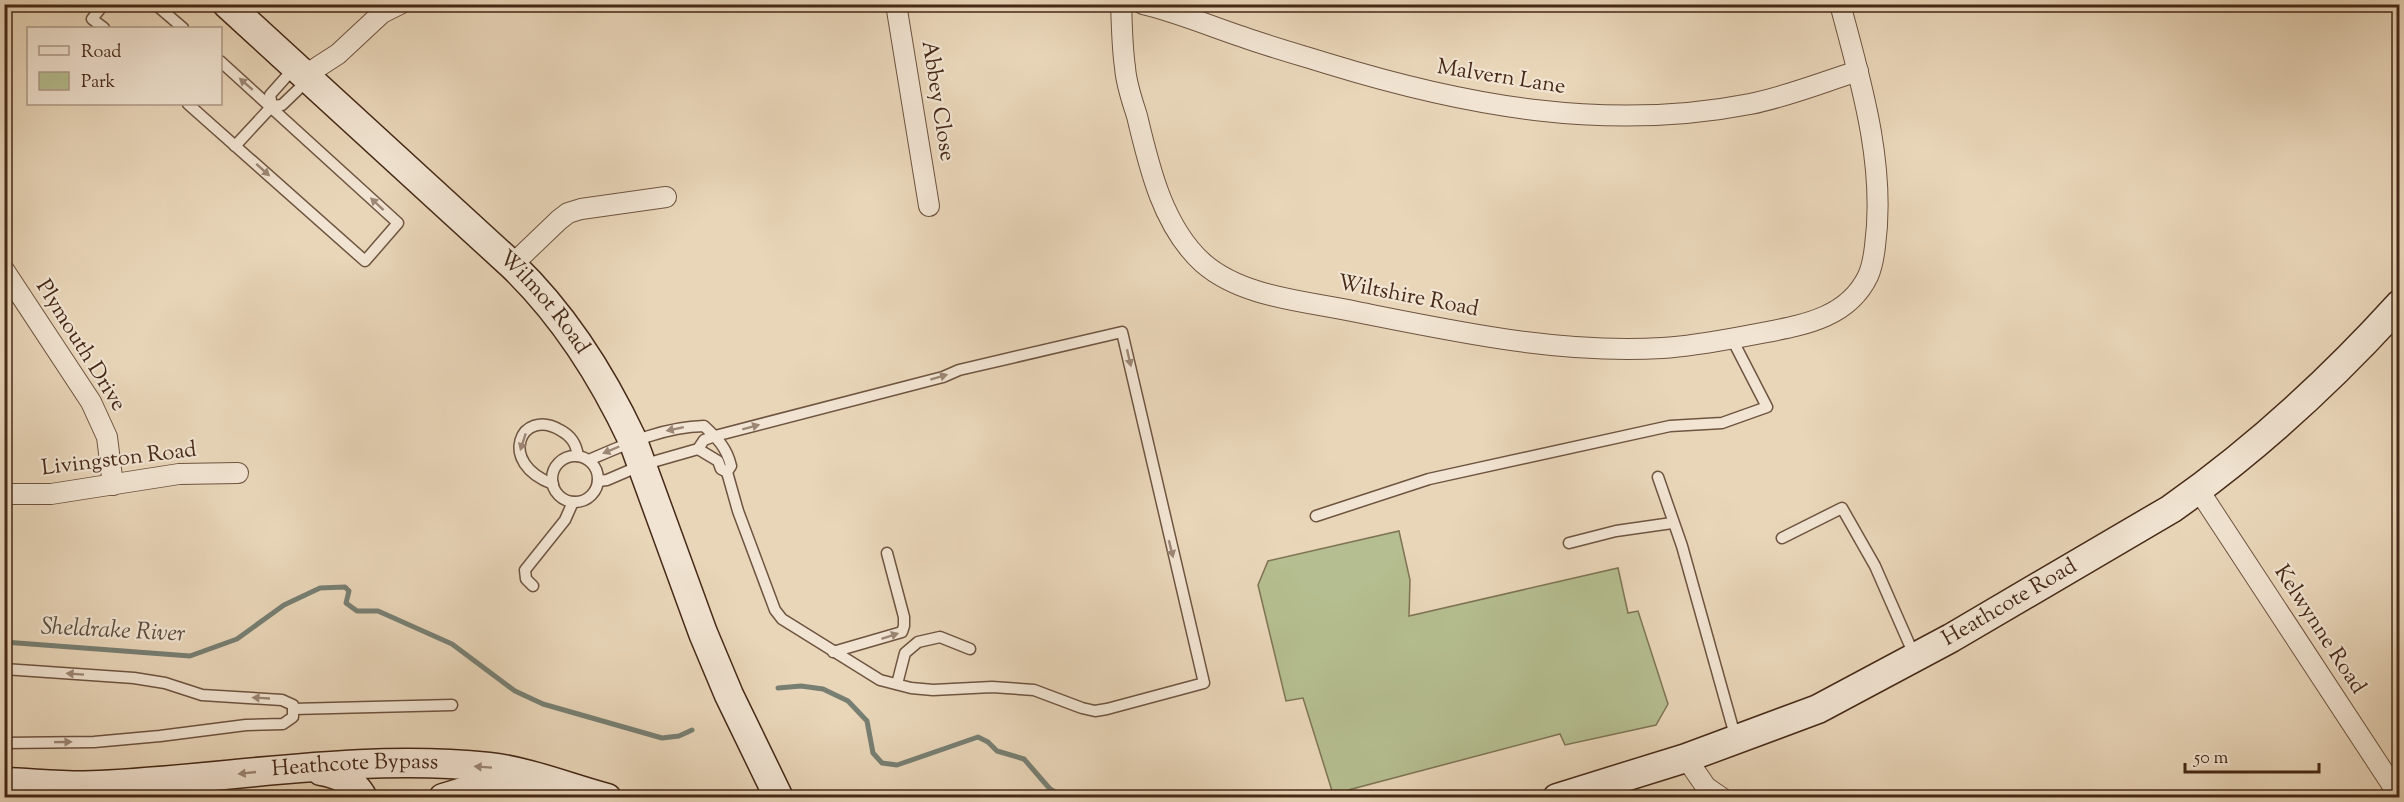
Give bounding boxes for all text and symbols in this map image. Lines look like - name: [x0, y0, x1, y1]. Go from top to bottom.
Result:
- legend: [27, 27, 222, 105]
- street label: Abbey Close: [912, 38, 962, 164]
- text: Road: [81, 40, 121, 66]
- street label: Malvern Lane: [1434, 52, 1568, 104]
- text: Park: [81, 70, 116, 96]
- one-way arrow: [239, 78, 254, 91]
- one-way arrow: [255, 163, 270, 176]
- one-way arrow: [370, 197, 384, 211]
- street label: Wilmot Road: [491, 244, 597, 361]
- street label: Wiltshire Road: [1335, 268, 1481, 326]
- street label: Plymouth Drive: [27, 274, 133, 418]
- one-way arrow: [1125, 349, 1134, 368]
- one-way arrow: [930, 372, 948, 382]
- one-way arrow: [742, 422, 760, 431]
- one-way arrow: [665, 425, 684, 434]
- one-way arrow: [518, 433, 527, 451]
- street label: Livingston Road: [40, 435, 198, 485]
- one-way arrow: [601, 445, 619, 455]
- one-way arrow: [1167, 539, 1177, 558]
- street label: Heathcote Road: [1936, 551, 2084, 656]
- street label: Kelwynne Road: [2265, 559, 2373, 701]
- water label: Sheldrake River: [40, 610, 187, 652]
- one-way arrow: [881, 631, 899, 640]
- one-way arrow: [66, 670, 85, 679]
- one-way arrow: [251, 694, 270, 703]
- scale bar: [2185, 736, 2318, 774]
- one-way arrow: [53, 737, 72, 747]
- text: 50 m: [2193, 746, 2229, 772]
- street label: Heathcote Bypass: [270, 747, 439, 786]
- one-way arrow: [474, 762, 493, 772]
- one-way arrow: [237, 768, 256, 778]

